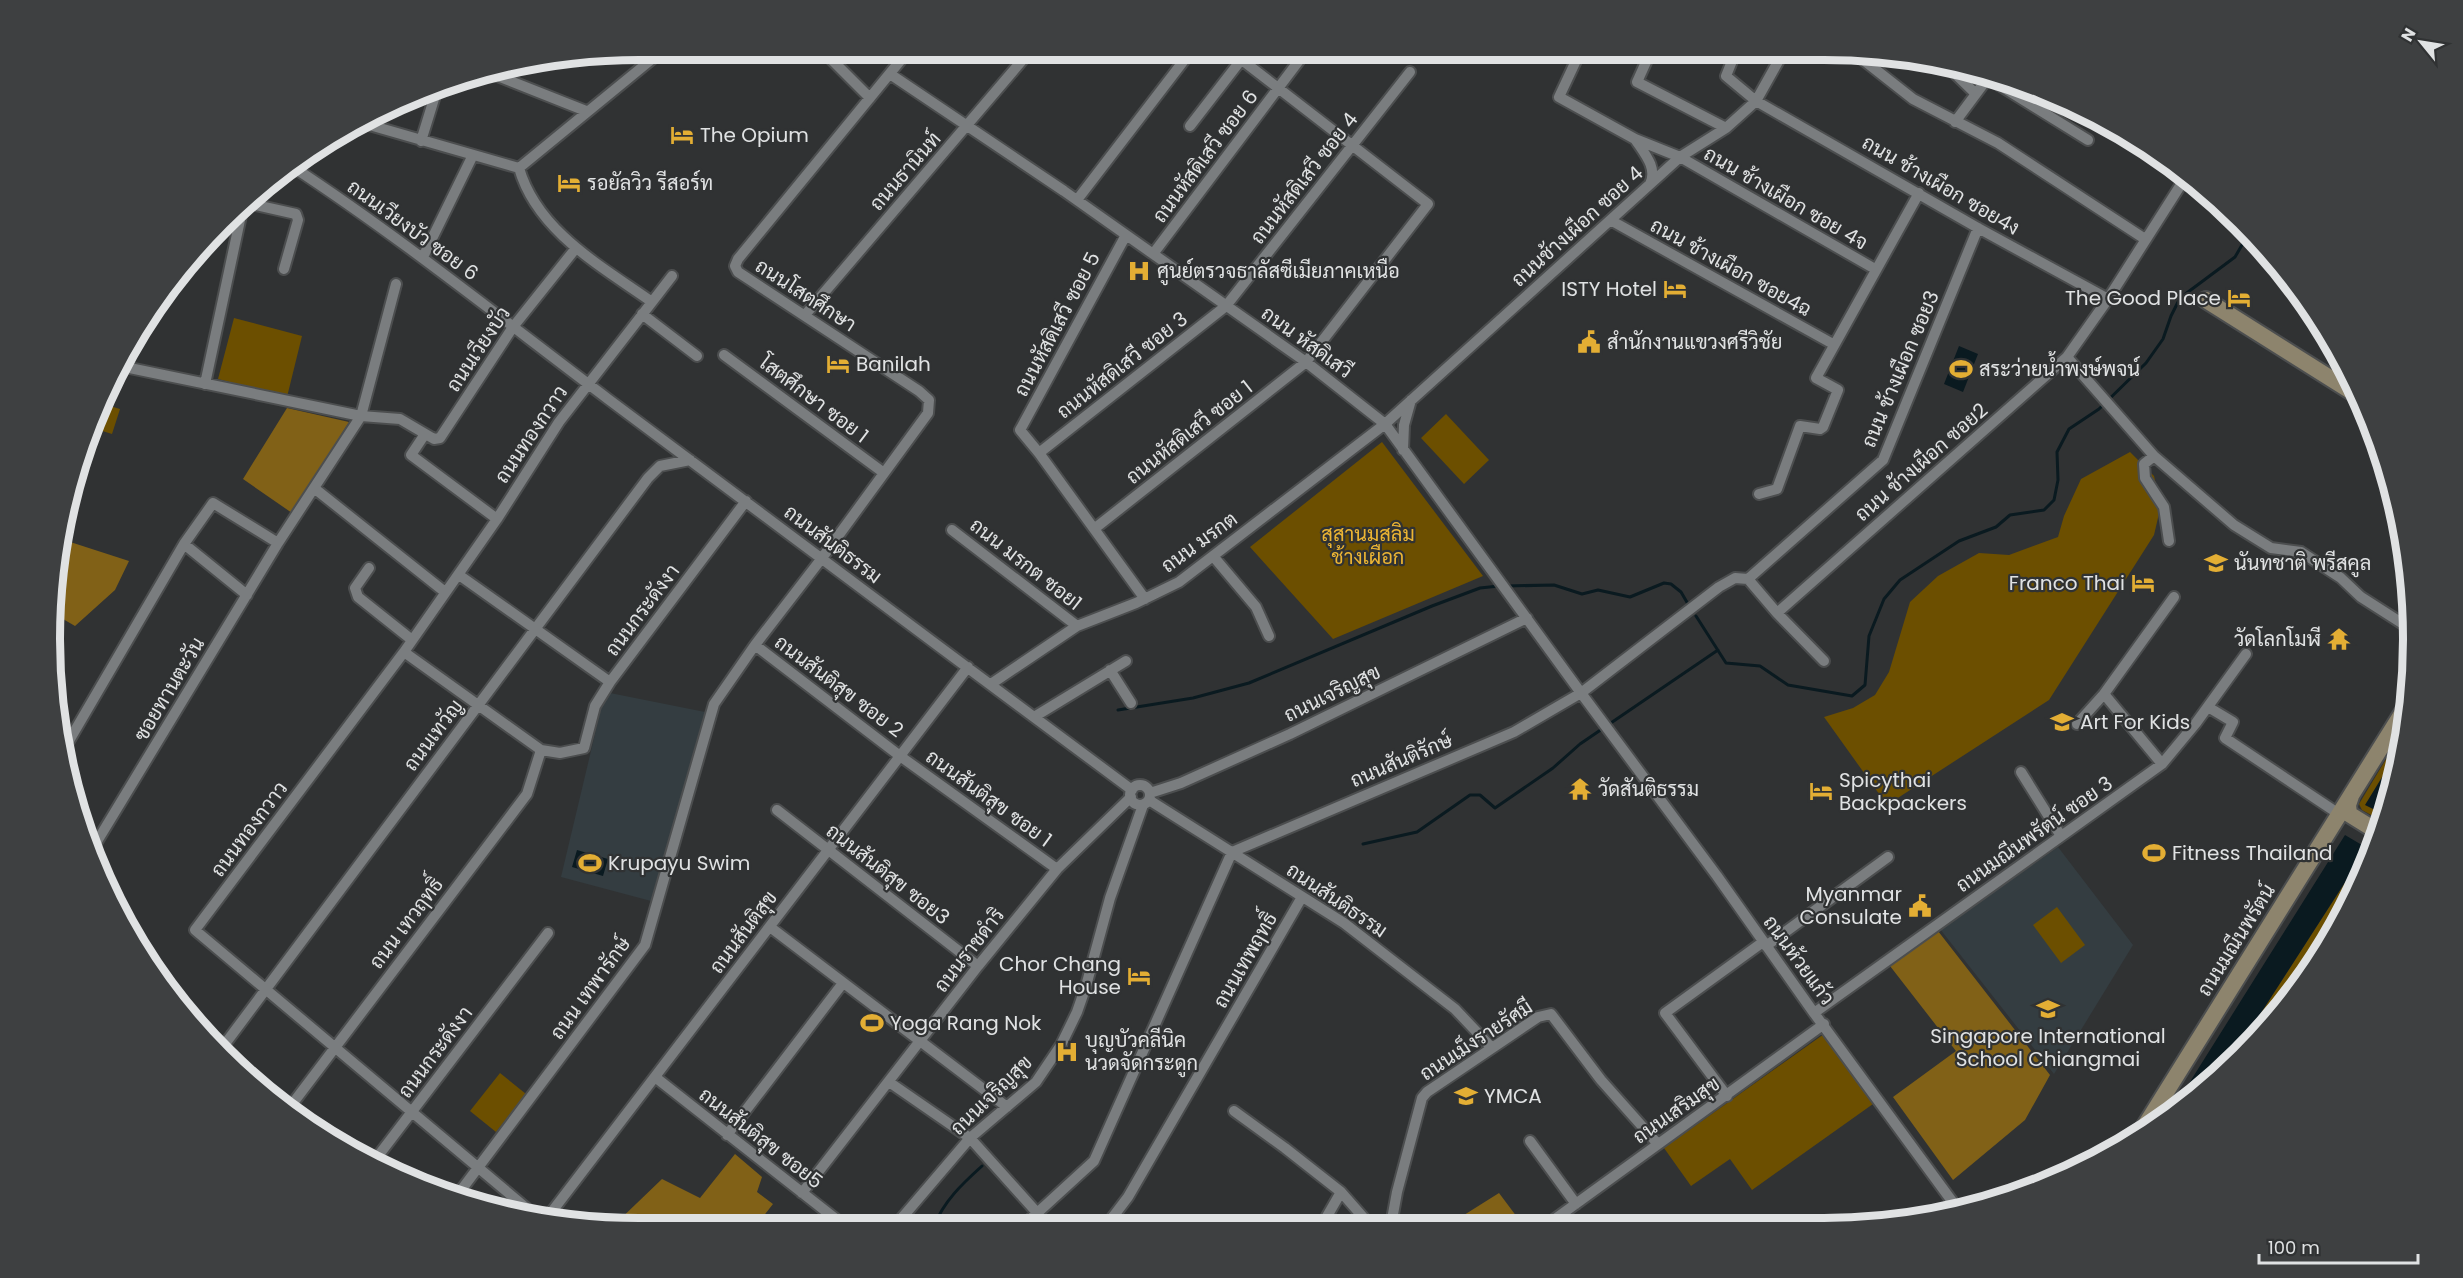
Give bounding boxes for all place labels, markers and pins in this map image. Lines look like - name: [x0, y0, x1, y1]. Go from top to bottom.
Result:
- place label: The Opium: [700, 121, 809, 149]
- hotel icon: The Opium: [669, 122, 695, 148]
- place label: รอยัลวิว รีสอร์ท: [587, 169, 713, 197]
- hotel icon: รอยัลวิว รีสอร์ท: [556, 170, 582, 196]
- place label: ศูนย์ตรวจธาลัสซีเมียภาคเหนือ: [1157, 257, 1400, 286]
- hospital icon: ศูนย์ตรวจธาลัสซีเมียภาคเหนือ: [1126, 258, 1152, 284]
- place label: ISTY Hotel: [1561, 275, 1657, 303]
- hotel icon: ISTY Hotel: [1662, 276, 1688, 302]
- place label: The Good Place: [2065, 284, 2221, 312]
- hotel icon: The Good Place: [2226, 285, 2252, 311]
- place label: สำนักงานแขวงศรีวิชัย: [1607, 328, 1782, 356]
- public building icon: สำนักงานแขวงศรีวิชัย: [1576, 329, 1602, 355]
- place label: Banilah: [856, 350, 931, 378]
- hotel icon: Banilah: [825, 351, 851, 377]
- place label: สระว่ายน้ำพงษ์พจน์: [1979, 351, 2140, 383]
- sports icon: สระว่ายน้ำพงษ์พจน์: [1948, 356, 1974, 382]
- place label: นันทชาติ พรีสคูล: [2234, 549, 2371, 578]
- school or university icon: นันทชาติ พรีสคูล: [2203, 550, 2229, 576]
- place label: Franco Thai: [2009, 569, 2125, 597]
- hotel icon: Franco Thai: [2130, 570, 2156, 596]
- place label: วัดโลกโมฬี: [2234, 625, 2321, 653]
- temple icon: วัดโลกโมฬี: [2326, 626, 2352, 652]
- place label: Art For Kids: [2080, 708, 2190, 736]
- school or university icon: Art For Kids: [2049, 709, 2075, 735]
- place label: Spicythai Backpackers: [1839, 766, 1967, 817]
- place label: วัดสันติธรรม: [1598, 775, 1699, 803]
- temple icon: วัดสันติธรรม: [1567, 776, 1593, 802]
- hotel icon: Spicythai Backpackers: [1808, 778, 1834, 804]
- place label: Fitness Thailand: [2172, 839, 2333, 867]
- sports icon: Fitness Thailand: [2141, 840, 2167, 866]
- place label: Krupayu Swim: [608, 849, 750, 877]
- sports icon: Krupayu Swim: [577, 850, 603, 876]
- place label: Myanmar Consulate: [1800, 880, 1902, 931]
- public building icon: Myanmar Consulate: [1907, 893, 1933, 919]
- place label: Chor Chang House: [999, 950, 1121, 1001]
- hotel icon: Chor Chang House: [1126, 963, 1152, 989]
- school or university icon: Singapore International School Chiangmai: [2035, 996, 2061, 1022]
- place label: Yoga Rang Nok: [890, 1009, 1042, 1037]
- sports icon: Yoga Rang Nok: [859, 1010, 885, 1036]
- place label: Singapore International School Chiangmai: [1930, 1022, 2166, 1073]
- place label: บุญบัวคลีนิค นวดจัดกระดูก: [1085, 1026, 1198, 1078]
- hospital icon: บุญบัวคลีนิค นวดจัดกระดูก: [1054, 1039, 1080, 1065]
- place label: YMCA: [1484, 1082, 1542, 1110]
- school or university icon: YMCA: [1453, 1083, 1479, 1109]

